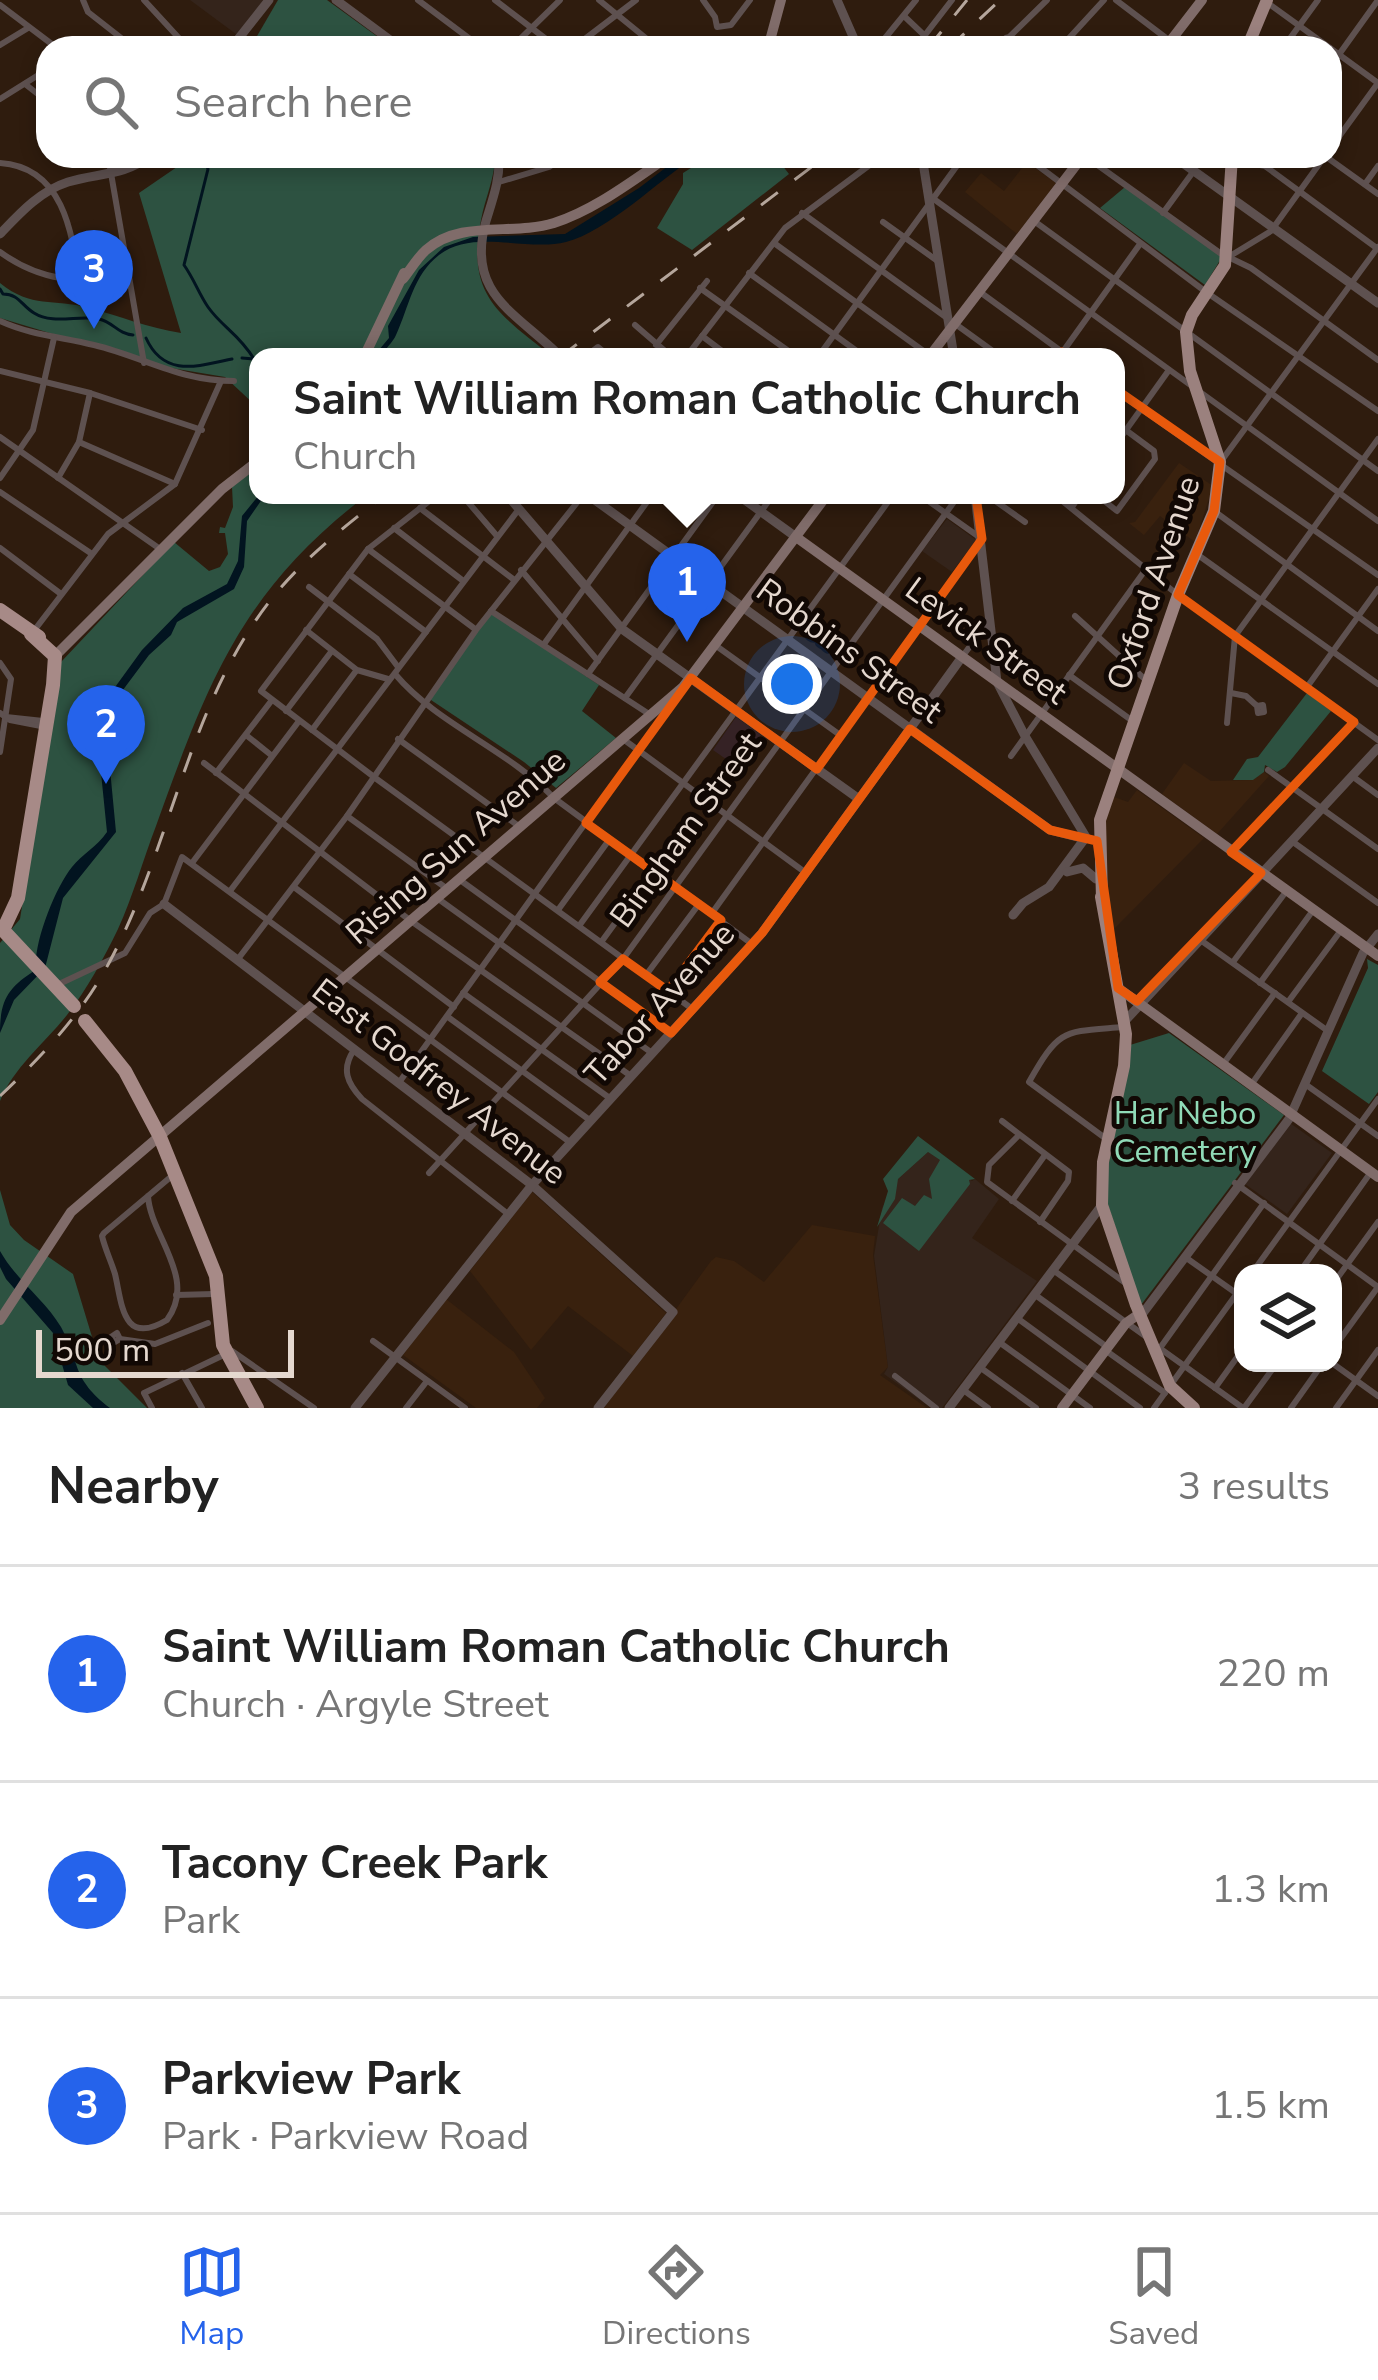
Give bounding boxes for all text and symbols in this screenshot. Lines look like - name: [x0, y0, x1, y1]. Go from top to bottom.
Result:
- search box: [36, 36, 1342, 168]
- icon: search: [78, 69, 144, 135]
- text: Search here: [174, 72, 413, 133]
- pin: 3: [55, 230, 133, 329]
- popup: [249, 348, 1125, 504]
- text: Saint William Roman Catholic Church: [293, 369, 1081, 430]
- text: Church: [293, 430, 417, 483]
- street label: Oxford Avenue: [1096, 470, 1212, 696]
- pin: 1: [648, 543, 726, 642]
- street label: Levick Street: [896, 567, 1076, 715]
- street label: Robbins Street: [747, 568, 951, 734]
- your location: [762, 654, 822, 714]
- pin: 2: [67, 685, 145, 784]
- street label: Bingham Street: [600, 723, 772, 937]
- street label: Rising Sun Avenue: [336, 739, 576, 955]
- street label: Tabor Avenue: [575, 913, 745, 1095]
- street label: East Godfrey Avenue: [302, 968, 576, 1196]
- park label: Har Nebo Cemetery: [1113, 1091, 1257, 1174]
- map controls: [1234, 1264, 1342, 1372]
- button: layers: [1234, 1264, 1342, 1372]
- scale bar: [36, 1324, 294, 1377]
- text: 500 m: [54, 1328, 150, 1373]
- text: Nearby: [48, 1451, 219, 1521]
- text: 3 results: [1178, 1460, 1330, 1513]
- text: Saint William Roman Catholic Church: [162, 1617, 950, 1678]
- text: 1: [75, 1647, 99, 1700]
- text: 220 m: [1216, 1647, 1330, 1700]
- text: Church · Argyle Street: [162, 1678, 549, 1731]
- text: Tacony Creek Park: [162, 1833, 547, 1894]
- text: 2: [75, 1863, 99, 1916]
- text: 1.3 km: [1211, 1863, 1330, 1916]
- text: Park: [162, 1894, 240, 1947]
- text: Parkview Park: [162, 2049, 460, 2110]
- text: 3: [75, 2079, 99, 2132]
- text: 1.5 km: [1211, 2079, 1330, 2132]
- text: Park · Parkview Road: [162, 2110, 529, 2163]
- tab: Map: [179, 2239, 245, 2356]
- tab: Directions: [602, 2239, 751, 2356]
- tab: Saved: [1108, 2239, 1199, 2356]

